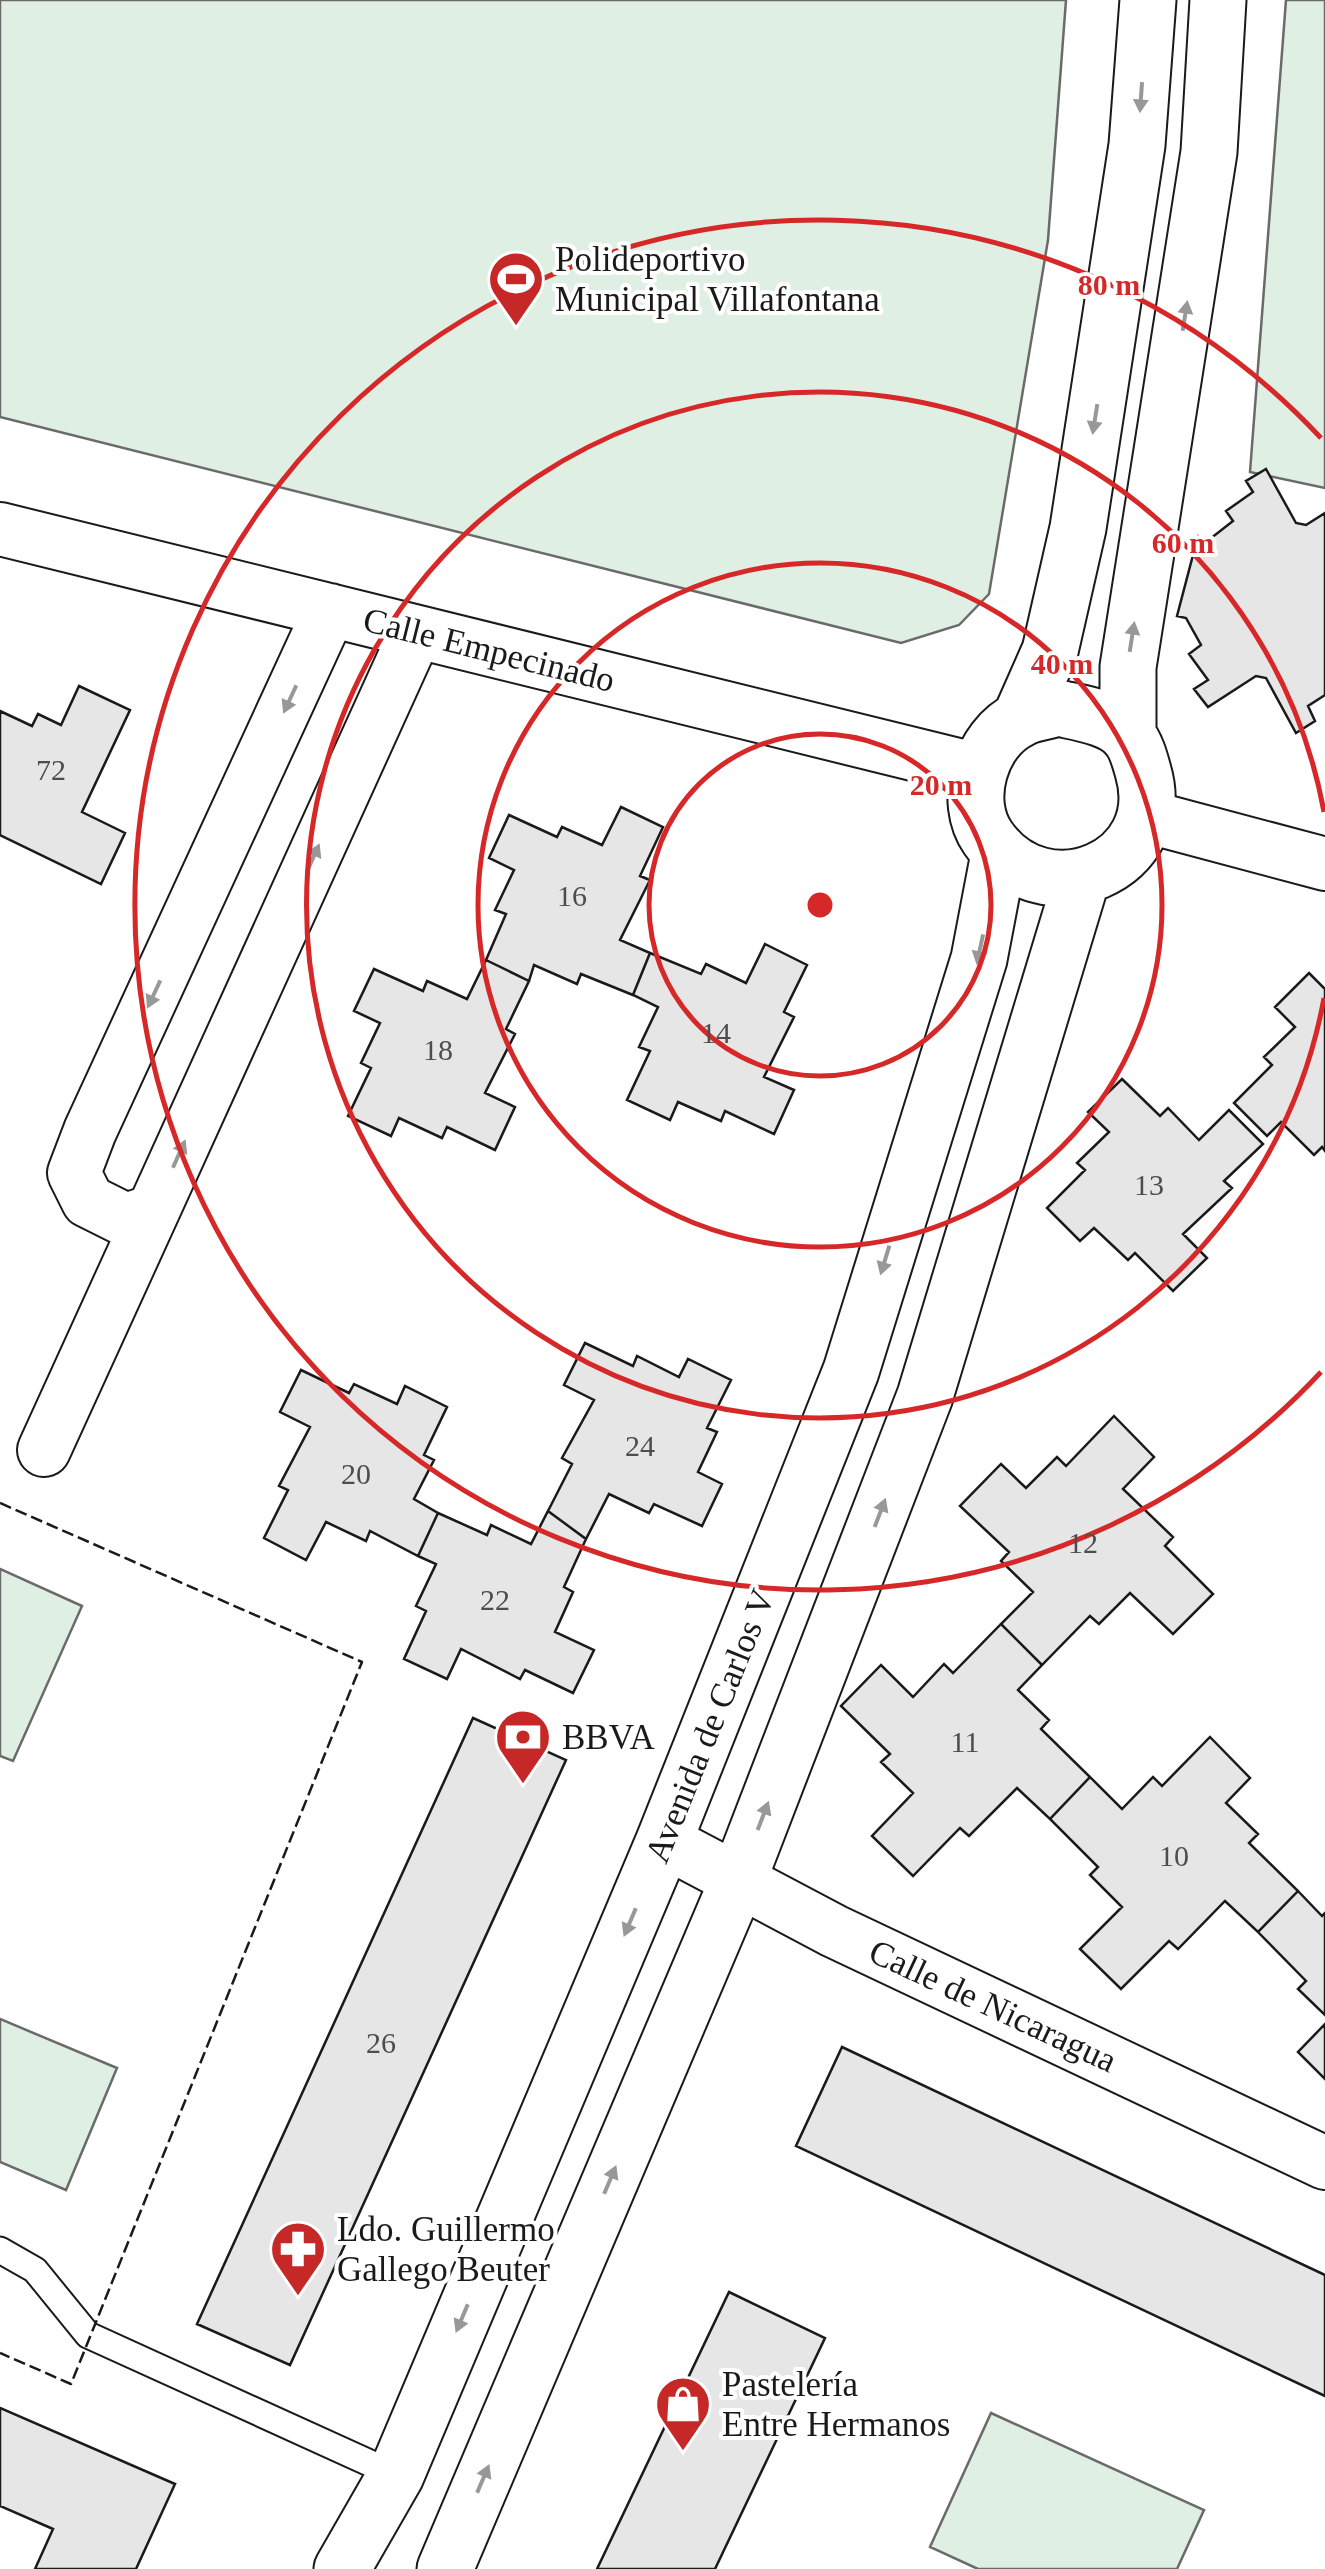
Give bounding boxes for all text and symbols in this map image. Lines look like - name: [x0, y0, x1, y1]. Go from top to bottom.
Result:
- one-way arrow: [1132, 82, 1148, 114]
- place label: Polideportivo Municipal Villafontana: [555, 240, 880, 319]
- sports icon: Polideportivo Municipal Villafontana: [486, 249, 546, 328]
- text: 80 m: [1078, 268, 1140, 301]
- one-way arrow: [1177, 300, 1193, 331]
- one-way arrow: [1086, 404, 1102, 435]
- text: 60 m: [1152, 526, 1214, 559]
- street label: Calle Empecinado: [359, 600, 619, 700]
- one-way arrow: [1125, 621, 1141, 652]
- text: 40 m: [1031, 647, 1093, 680]
- one-way arrow: [281, 685, 298, 714]
- house number: 72: [36, 753, 66, 786]
- text: 20 m: [910, 768, 972, 801]
- one-way arrow: [305, 844, 321, 873]
- house number: 16: [557, 879, 587, 912]
- centre of rings: [802, 887, 838, 923]
- one-way arrow: [972, 934, 988, 965]
- one-way arrow: [145, 980, 162, 1009]
- house number: 14: [701, 1016, 731, 1049]
- house number: 18: [423, 1033, 453, 1066]
- one-way arrow: [170, 1139, 187, 1168]
- house number: 13: [1134, 1168, 1164, 1201]
- one-way arrow: [877, 1245, 892, 1275]
- house number: 24: [625, 1429, 655, 1462]
- house number: 20: [341, 1457, 371, 1490]
- one-way arrow: [872, 1497, 888, 1527]
- house number: 12: [1068, 1526, 1098, 1559]
- house number: 22: [480, 1583, 510, 1616]
- street label: Avenida de Carlos V: [637, 1584, 783, 1868]
- bank icon: BBVA: [493, 1707, 553, 1786]
- place label: BBVA: [562, 1718, 655, 1757]
- house number: 11: [951, 1725, 979, 1758]
- one-way arrow: [756, 1801, 771, 1831]
- house number: 10: [1159, 1839, 1189, 1872]
- one-way arrow: [622, 1907, 638, 1937]
- street label: Calle de Nicaragua: [863, 1932, 1123, 2081]
- house number: 26: [366, 2026, 396, 2059]
- one-way arrow: [602, 2165, 618, 2195]
- place label: Ldo. Guillermo Gallego Beuter: [337, 2210, 555, 2289]
- pharmacy icon: Ldo. Guillermo Gallego Beuter: [268, 2219, 328, 2298]
- one-way arrow: [454, 2303, 470, 2333]
- place label: Pastelería Entre Hermanos: [722, 2365, 950, 2444]
- shop icon: Pastelería Entre Hermanos: [653, 2374, 713, 2453]
- one-way arrow: [475, 2465, 491, 2494]

